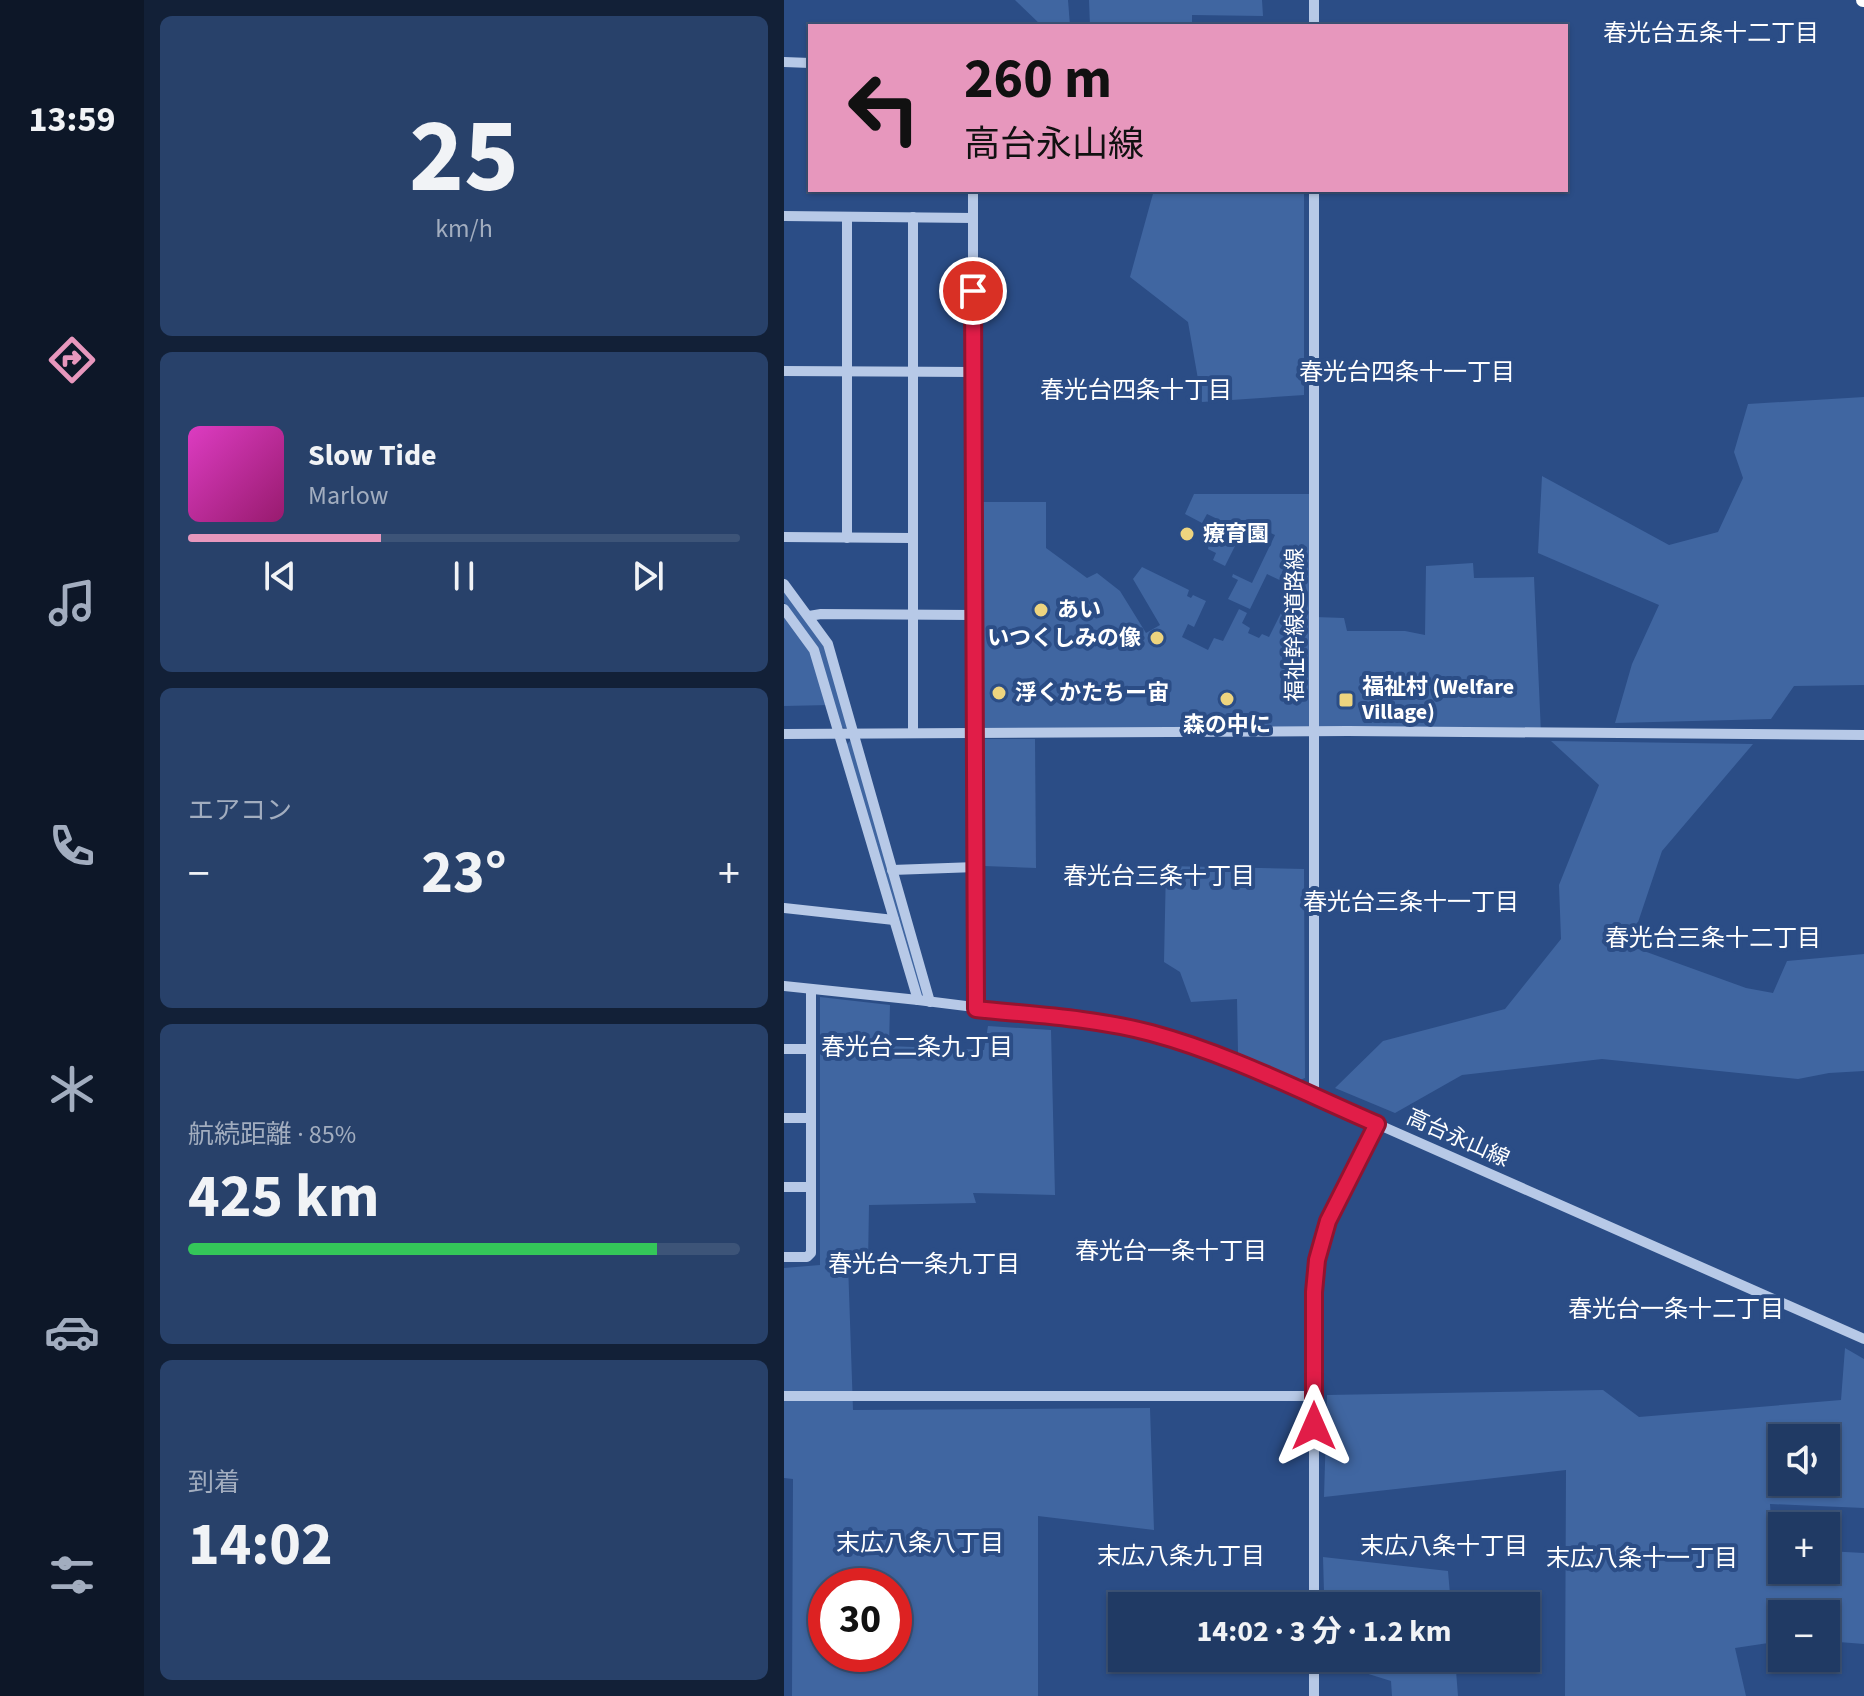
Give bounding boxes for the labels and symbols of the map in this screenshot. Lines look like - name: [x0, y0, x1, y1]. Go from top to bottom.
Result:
- district label: 春光台五条十二丁目: [1603, 16, 1819, 51]
- pin: [939, 257, 1007, 325]
- district label: 春光台四条十一丁目: [1299, 355, 1515, 390]
- district label: 春光台四条十丁目: [1040, 373, 1232, 408]
- place label: 療育園: [1203, 518, 1269, 550]
- marker: 療育園: [1178, 525, 1196, 543]
- street label: 福祉幹線道路線: [1279, 548, 1311, 702]
- place label: あい: [1057, 594, 1101, 626]
- marker: あい: [1032, 601, 1050, 619]
- place label: いつくしみの像: [987, 622, 1141, 654]
- marker: いつくしみの像: [1148, 629, 1166, 647]
- place label: 福祉村 (Welfare Village): [1361, 671, 1514, 728]
- place label: 浮くかたちー宙: [1015, 677, 1169, 709]
- marker: 浮くかたちー宙: [990, 684, 1008, 702]
- marker: 森の中に: [1218, 690, 1236, 708]
- marker: 福祉村 (Welfare Village): [1337, 691, 1355, 709]
- place label: 森の中に: [1183, 709, 1271, 741]
- district label: 春光台三条十丁目: [1063, 859, 1255, 894]
- district label: 春光台三条十一丁目: [1303, 885, 1519, 920]
- district label: 春光台三条十二丁目: [1605, 921, 1821, 956]
- district label: 春光台二条九丁目: [821, 1030, 1013, 1065]
- street label: 高台永山線: [1401, 1101, 1515, 1175]
- district label: 春光台一条十丁目: [1075, 1234, 1267, 1269]
- district label: 春光台一条九丁目: [828, 1247, 1020, 1282]
- district label: 春光台一条十二丁目: [1568, 1292, 1784, 1327]
- position arrow: [1272, 1384, 1356, 1468]
- district label: 末広八条八丁目: [836, 1526, 1004, 1561]
- district label: 末広八条十丁目: [1360, 1529, 1528, 1564]
- district label: 末広八条九丁目: [1097, 1539, 1265, 1574]
- district label: 末広八条十一丁目: [1546, 1541, 1738, 1576]
- speed limit sign: 30: [808, 1568, 912, 1672]

